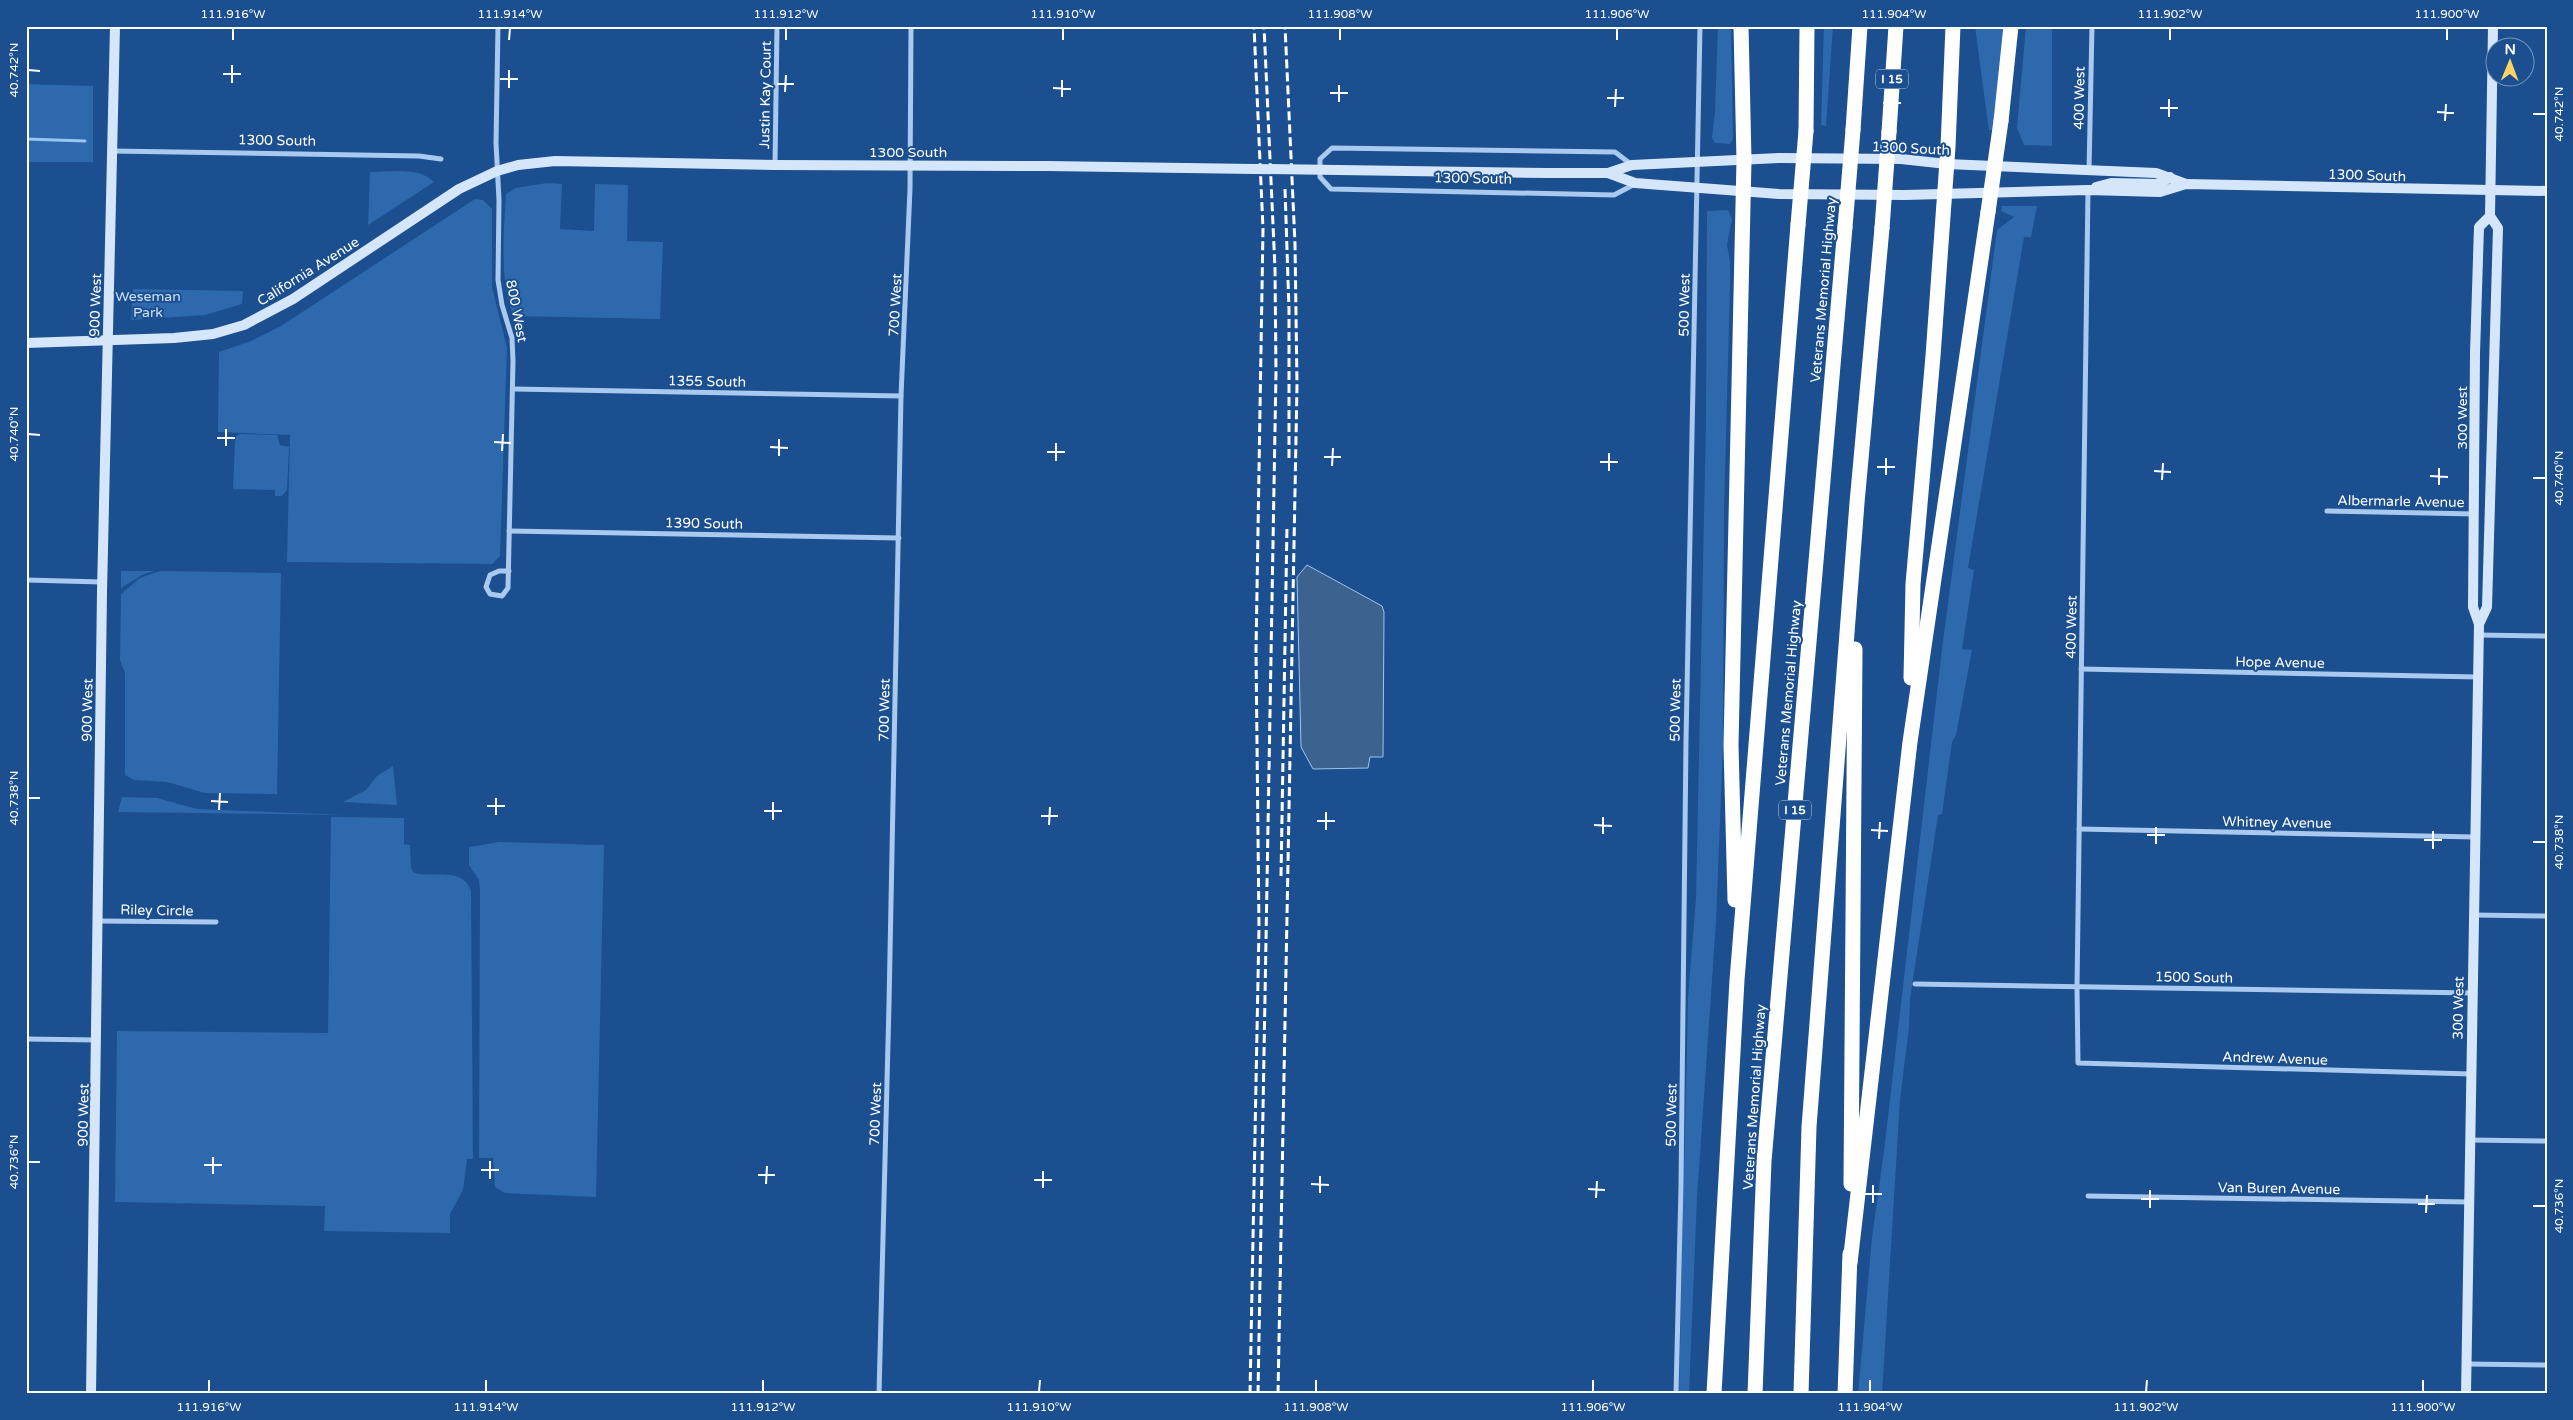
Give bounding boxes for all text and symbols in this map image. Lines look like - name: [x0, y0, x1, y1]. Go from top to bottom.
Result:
- text: 111.916°W: [201, 7, 265, 21]
- text: 111.914°W: [477, 7, 543, 21]
- text: 111.912°W: [753, 7, 819, 21]
- text: 111.910°W: [1030, 7, 1096, 21]
- text: 111.908°W: [1307, 7, 1373, 21]
- text: 111.906°W: [1585, 7, 1649, 21]
- text: 111.904°W: [1861, 7, 1927, 21]
- text: 111.902°W: [2137, 7, 2203, 21]
- text: 111.900°W: [2414, 7, 2480, 21]
- north arrow: [2486, 38, 2536, 88]
- street label: Justin Kay Court: [756, 40, 775, 149]
- text: N: [2504, 41, 2516, 58]
- text: 40.742°N: [7, 43, 21, 97]
- street label: 400 West: [2070, 65, 2089, 130]
- road number: I 15: [1876, 70, 1908, 88]
- text: 40.742°N: [2552, 87, 2566, 141]
- street label: 1300 South: [238, 131, 316, 150]
- street label: 1300 South: [1871, 138, 1951, 159]
- street label: 1300 South: [869, 144, 947, 161]
- street label: 1300 South: [2328, 166, 2406, 185]
- street label: 1300 South: [1434, 169, 1512, 188]
- street label: Veterans Memorial Highway: [1807, 196, 1840, 383]
- street label: California Avenue: [254, 233, 362, 310]
- street label: 900 West: [86, 272, 105, 337]
- street label: 700 West: [885, 272, 906, 337]
- street label: 500 West: [1675, 272, 1694, 337]
- street label: 800 West: [502, 278, 531, 345]
- park label: Weseman Park: [115, 288, 181, 321]
- street label: 1355 South: [668, 372, 746, 391]
- street label: 300 West: [2454, 386, 2471, 450]
- text: 40.740°N: [7, 407, 21, 461]
- text: 40.740°N: [2552, 451, 2566, 505]
- street label: Albermarle Avenue: [2337, 492, 2465, 511]
- street label: 1390 South: [665, 514, 743, 533]
- street label: 400 West: [2062, 594, 2081, 659]
- street label: Veterans Memorial Highway: [1772, 599, 1805, 786]
- street label: Hope Avenue: [2235, 653, 2325, 672]
- street label: 900 West: [78, 677, 97, 742]
- street label: 700 West: [875, 677, 894, 742]
- street label: 500 West: [1666, 677, 1685, 742]
- text: 40.738°N: [7, 771, 21, 825]
- road number: I 15: [1779, 800, 1811, 820]
- street label: Whitney Avenue: [2222, 813, 2332, 832]
- text: 40.738°N: [2552, 815, 2566, 869]
- street label: Riley Circle: [120, 901, 194, 920]
- street label: 1500 South: [2155, 968, 2233, 987]
- street label: 300 West: [2449, 975, 2468, 1040]
- street label: Veterans Memorial Highway: [1740, 1003, 1770, 1190]
- street label: Andrew Avenue: [2222, 1048, 2328, 1069]
- street label: 700 West: [866, 1081, 885, 1146]
- street label: 900 West: [74, 1082, 93, 1147]
- street label: 500 West: [1662, 1082, 1681, 1147]
- text: 40.736°N: [7, 1135, 21, 1189]
- street label: Van Buren Avenue: [2218, 1179, 2340, 1198]
- text: 40.736°N: [2552, 1179, 2566, 1233]
- text: 111.916°W: [177, 1400, 241, 1414]
- text: 111.914°W: [453, 1400, 519, 1414]
- text: 111.912°W: [730, 1400, 796, 1414]
- text: 111.910°W: [1006, 1400, 1072, 1414]
- text: 111.908°W: [1283, 1400, 1349, 1414]
- text: 111.906°W: [1561, 1400, 1625, 1414]
- text: 111.904°W: [1837, 1400, 1903, 1414]
- text: 111.902°W: [2113, 1400, 2179, 1414]
- text: 111.900°W: [2390, 1400, 2456, 1414]

